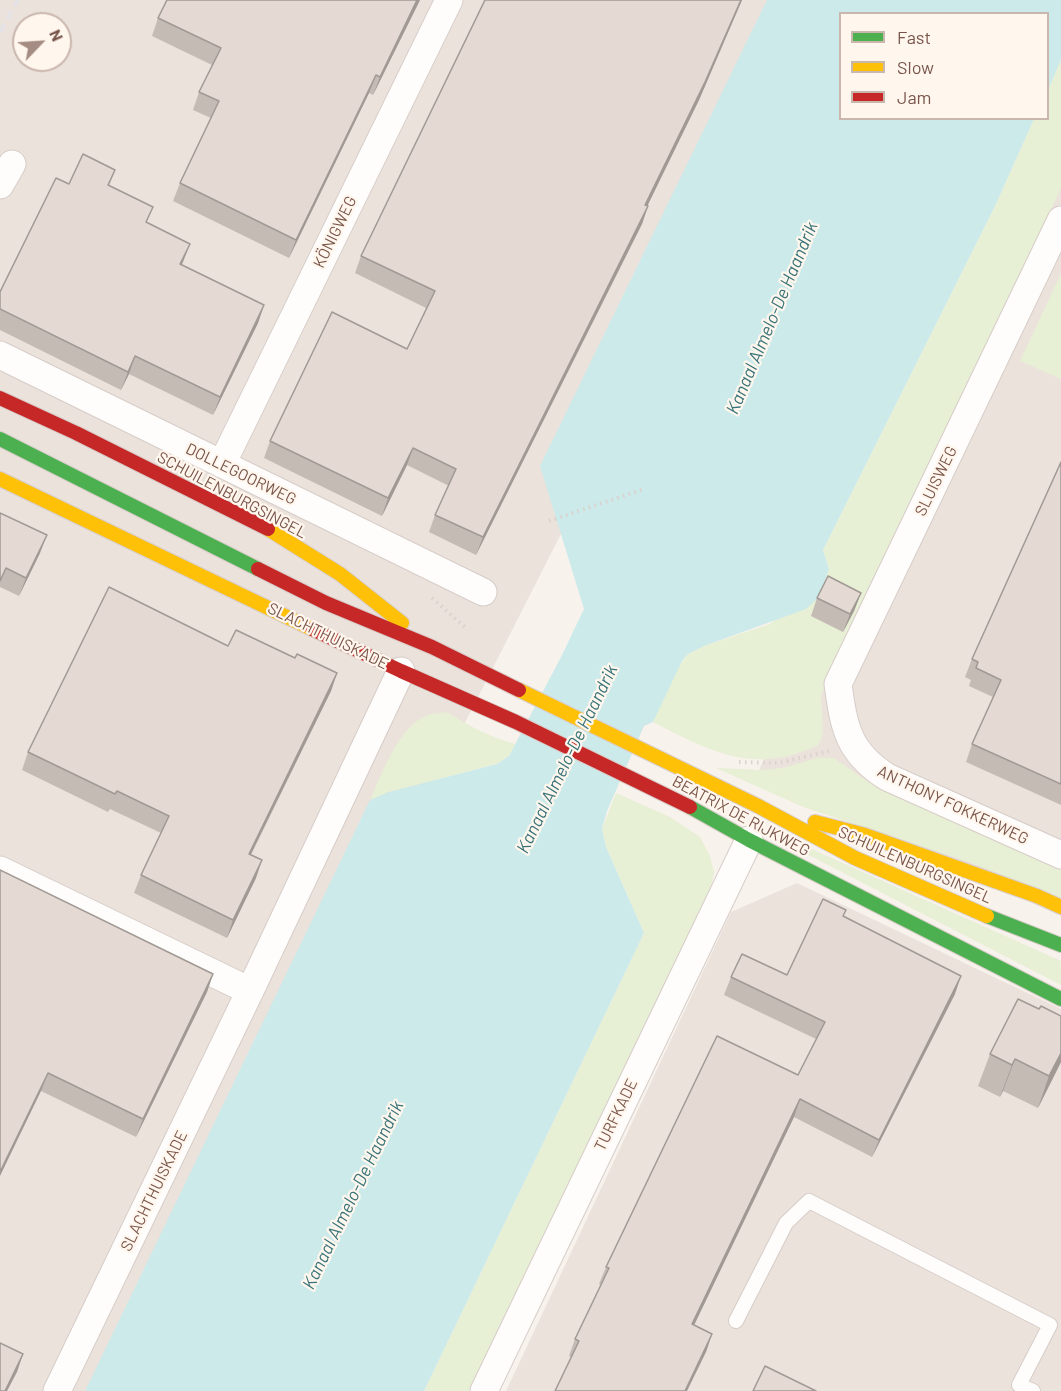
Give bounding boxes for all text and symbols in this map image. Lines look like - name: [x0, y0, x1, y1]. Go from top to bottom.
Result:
- north arrow: [12, 12, 72, 72]
- legend: [839, 12, 1049, 120]
- text: N: [46, 26, 68, 44]
- text: Fast: [897, 26, 931, 48]
- text: Slow: [897, 56, 934, 78]
- text: Jam: [897, 86, 931, 108]
- street label: KÖNIGWEG: [309, 193, 361, 271]
- water label: Kanaal Almelo-De Haandrik: [722, 219, 822, 417]
- street label: DOLLEGOORWEG: [183, 439, 299, 509]
- street label: SLUISWEG: [911, 443, 961, 519]
- street label: SCHUILENBURGSINGEL: [154, 447, 310, 543]
- street label: SLACHTHUISKADE: [265, 599, 391, 673]
- water label: Kanaal Almelo-De Haandrik: [512, 661, 622, 857]
- street label: ANTHONY FOKKERWEG: [874, 762, 1032, 848]
- street label: BEATRIX DE RIJKWEG: [669, 772, 813, 860]
- street label: SCHUILENBURGSINGEL: [835, 822, 995, 908]
- street label: TURFKADE: [590, 1076, 642, 1154]
- water label: Kanaal Almelo-De Haandrik: [298, 1097, 408, 1293]
- street label: SLACHTHUISKADE: [117, 1128, 191, 1254]

